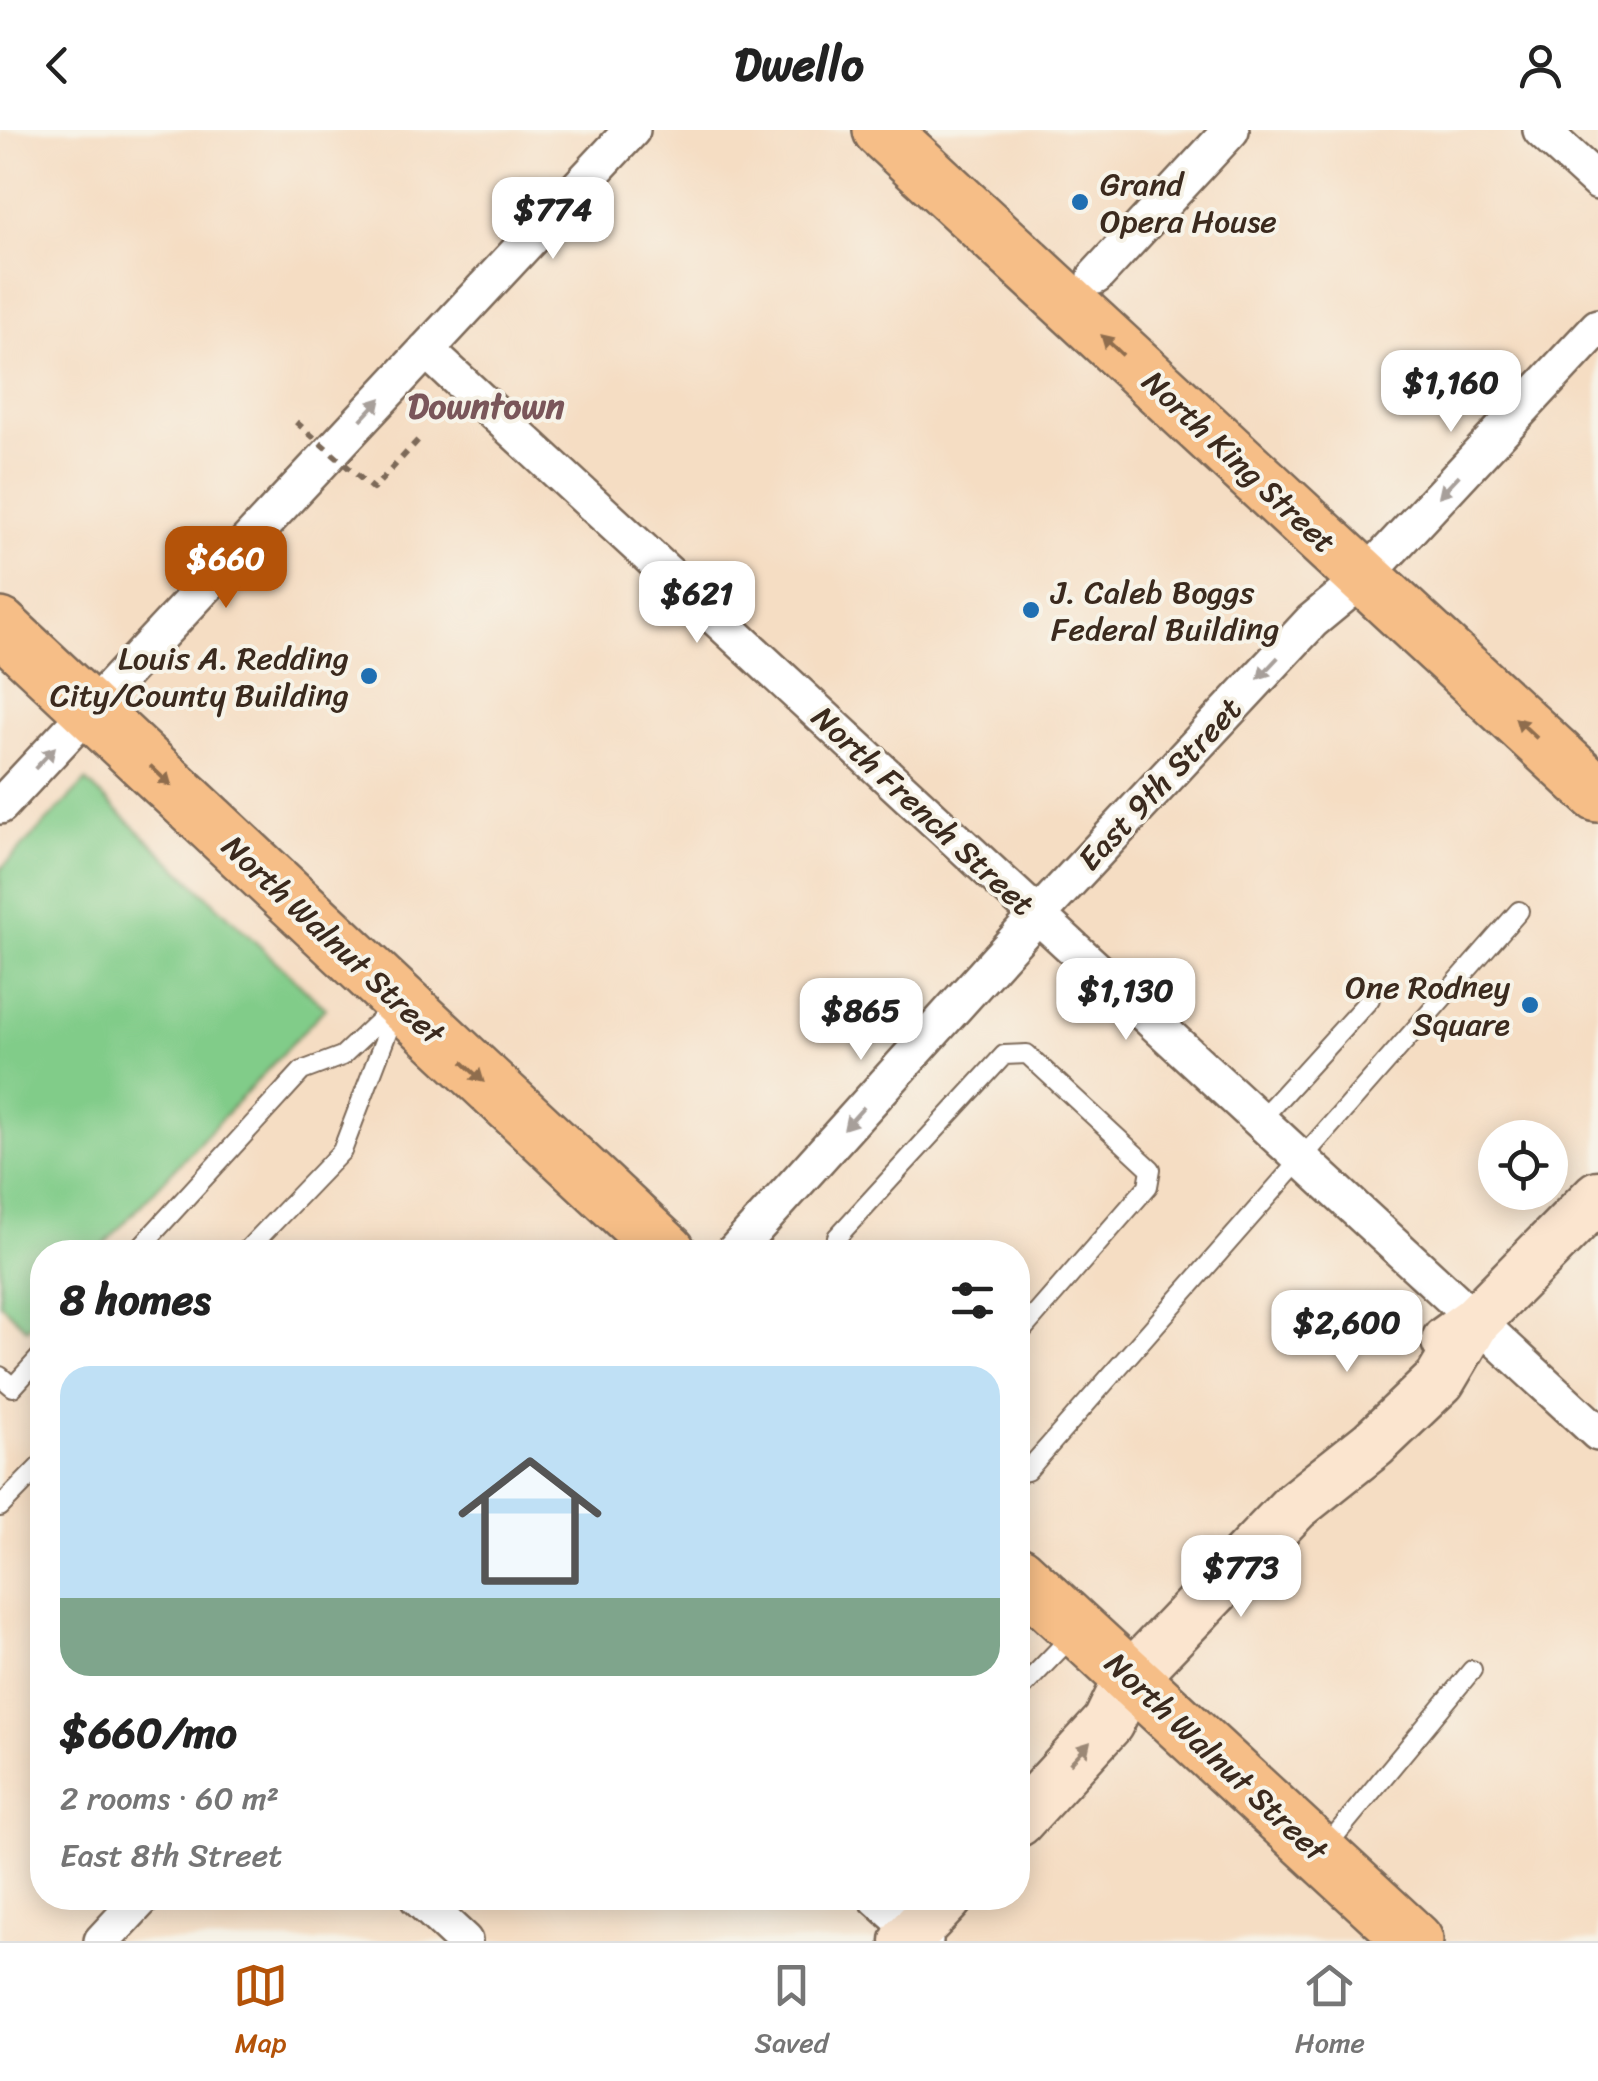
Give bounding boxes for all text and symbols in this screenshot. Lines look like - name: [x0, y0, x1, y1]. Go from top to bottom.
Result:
- text: Dwello: [734, 25, 864, 105]
- icon: back: [30, 38, 85, 93]
- icon: person: [1513, 38, 1568, 93]
- place label: Grand Opera House: [1100, 156, 1277, 250]
- pin: $774: [494, 177, 612, 262]
- text: $774: [514, 181, 592, 238]
- marker: Grand Opera House: [1069, 191, 1091, 213]
- one-way arrow: [1101, 334, 1125, 357]
- pin: $1,160: [1370, 350, 1532, 435]
- text: $1,160: [1403, 354, 1499, 411]
- street label: North King Street: [1128, 356, 1350, 568]
- district label: Downtown: [408, 375, 564, 437]
- one-way arrow: [359, 397, 382, 421]
- one-way arrow: [1438, 473, 1461, 497]
- pin: $660: [167, 526, 285, 611]
- text: $660: [187, 530, 265, 587]
- pin: $621: [638, 561, 756, 646]
- place label: J. Caleb Boggs Federal Building: [1050, 564, 1279, 658]
- text: $621: [661, 565, 733, 622]
- marker: J. Caleb Boggs Federal Building: [1020, 599, 1042, 621]
- place label: Louis A. Redding City/County Building: [50, 630, 349, 724]
- one-way arrow: [1257, 656, 1280, 680]
- marker: Louis A. Redding City/County Building: [358, 665, 380, 687]
- street label: East 9th Street: [1063, 683, 1257, 885]
- street label: North French Street: [798, 691, 1048, 931]
- one-way arrow: [1514, 717, 1538, 740]
- one-way arrow: [33, 746, 56, 770]
- one-way arrow: [148, 764, 172, 787]
- street label: North Walnut Street: [208, 820, 459, 1060]
- pin: $1,130: [1045, 958, 1207, 1043]
- place label: One Rodney Square: [1345, 959, 1510, 1053]
- text: $1,130: [1078, 962, 1174, 1019]
- pin: $865: [802, 978, 920, 1063]
- text: $865: [822, 982, 900, 1039]
- marker: One Rodney Square: [1519, 994, 1541, 1016]
- one-way arrow: [461, 1060, 485, 1083]
- one-way arrow: [843, 1106, 866, 1130]
- map controls: [1478, 1120, 1568, 1210]
- button: locate: [1478, 1120, 1568, 1210]
- text: 8 homes: [60, 1263, 211, 1337]
- icon: filters: [945, 1273, 1000, 1328]
- pin: $2,600: [1266, 1290, 1428, 1375]
- text: $2,600: [1293, 1294, 1401, 1351]
- icon: home: [440, 1431, 620, 1611]
- pin: $773: [1182, 1535, 1300, 1620]
- text: $773: [1203, 1539, 1279, 1596]
- street label: North Walnut Street: [1091, 1637, 1342, 1877]
- text: $660/mo: [60, 1696, 237, 1770]
- one-way arrow: [1068, 1742, 1091, 1766]
- text: 2 rooms · 60 m²: [60, 1770, 279, 1827]
- text: East 8th Street: [60, 1827, 282, 1884]
- tab: Map: [233, 1958, 288, 2067]
- tab: Saved: [755, 1958, 828, 2067]
- tab: Home: [1295, 1958, 1365, 2067]

